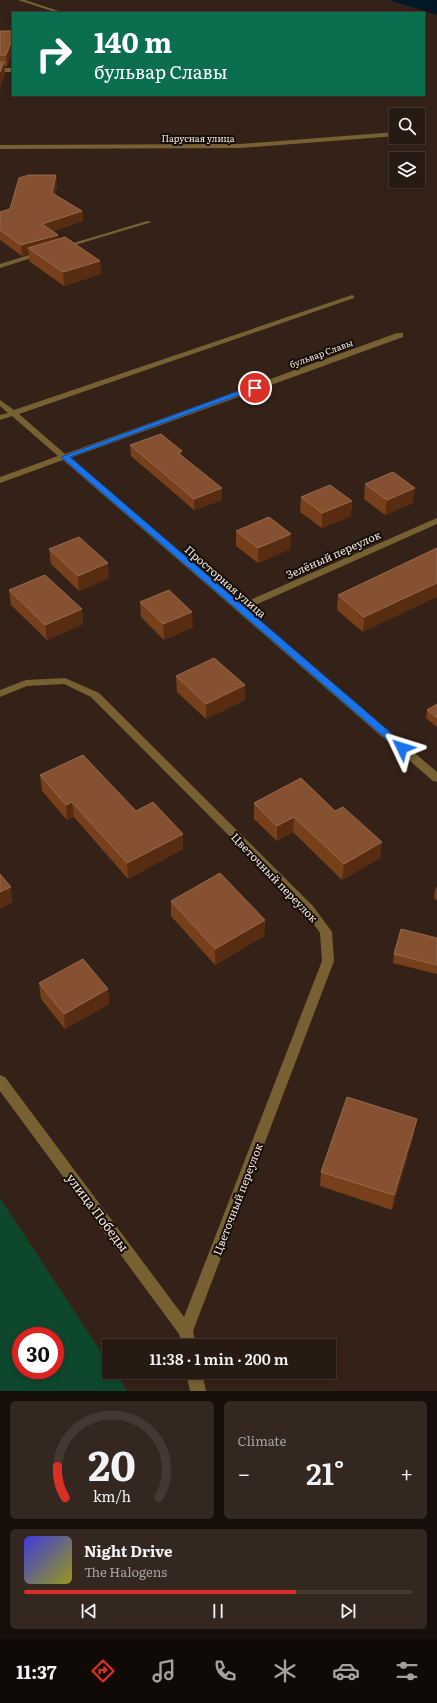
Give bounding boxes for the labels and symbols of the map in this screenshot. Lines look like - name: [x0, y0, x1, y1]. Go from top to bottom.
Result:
- street label: Парусная улица: [161, 131, 235, 145]
- street label: бульвар Славы: [287, 335, 355, 371]
- pin: [238, 371, 272, 405]
- street label: Зелёный переулок: [283, 526, 383, 582]
- street label: Просторная улица: [182, 541, 270, 621]
- position arrow: [381, 727, 423, 769]
- street label: Цветочный переулок: [228, 829, 322, 926]
- street label: Цветочный переулок: [208, 1140, 266, 1257]
- street label: улица Победы: [62, 1169, 134, 1255]
- speed limit sign: 30: [12, 1327, 64, 1379]

